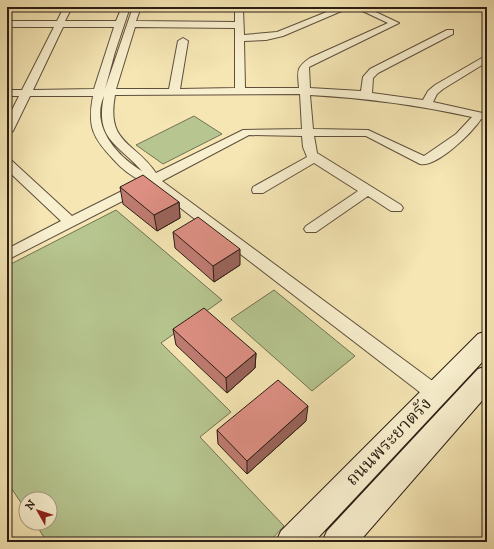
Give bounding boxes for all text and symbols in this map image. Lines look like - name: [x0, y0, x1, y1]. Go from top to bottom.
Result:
- street label: ถนนพระยาตรัง: [341, 393, 437, 491]
- north arrow: [18, 491, 58, 531]
- text: N: [23, 497, 39, 513]

